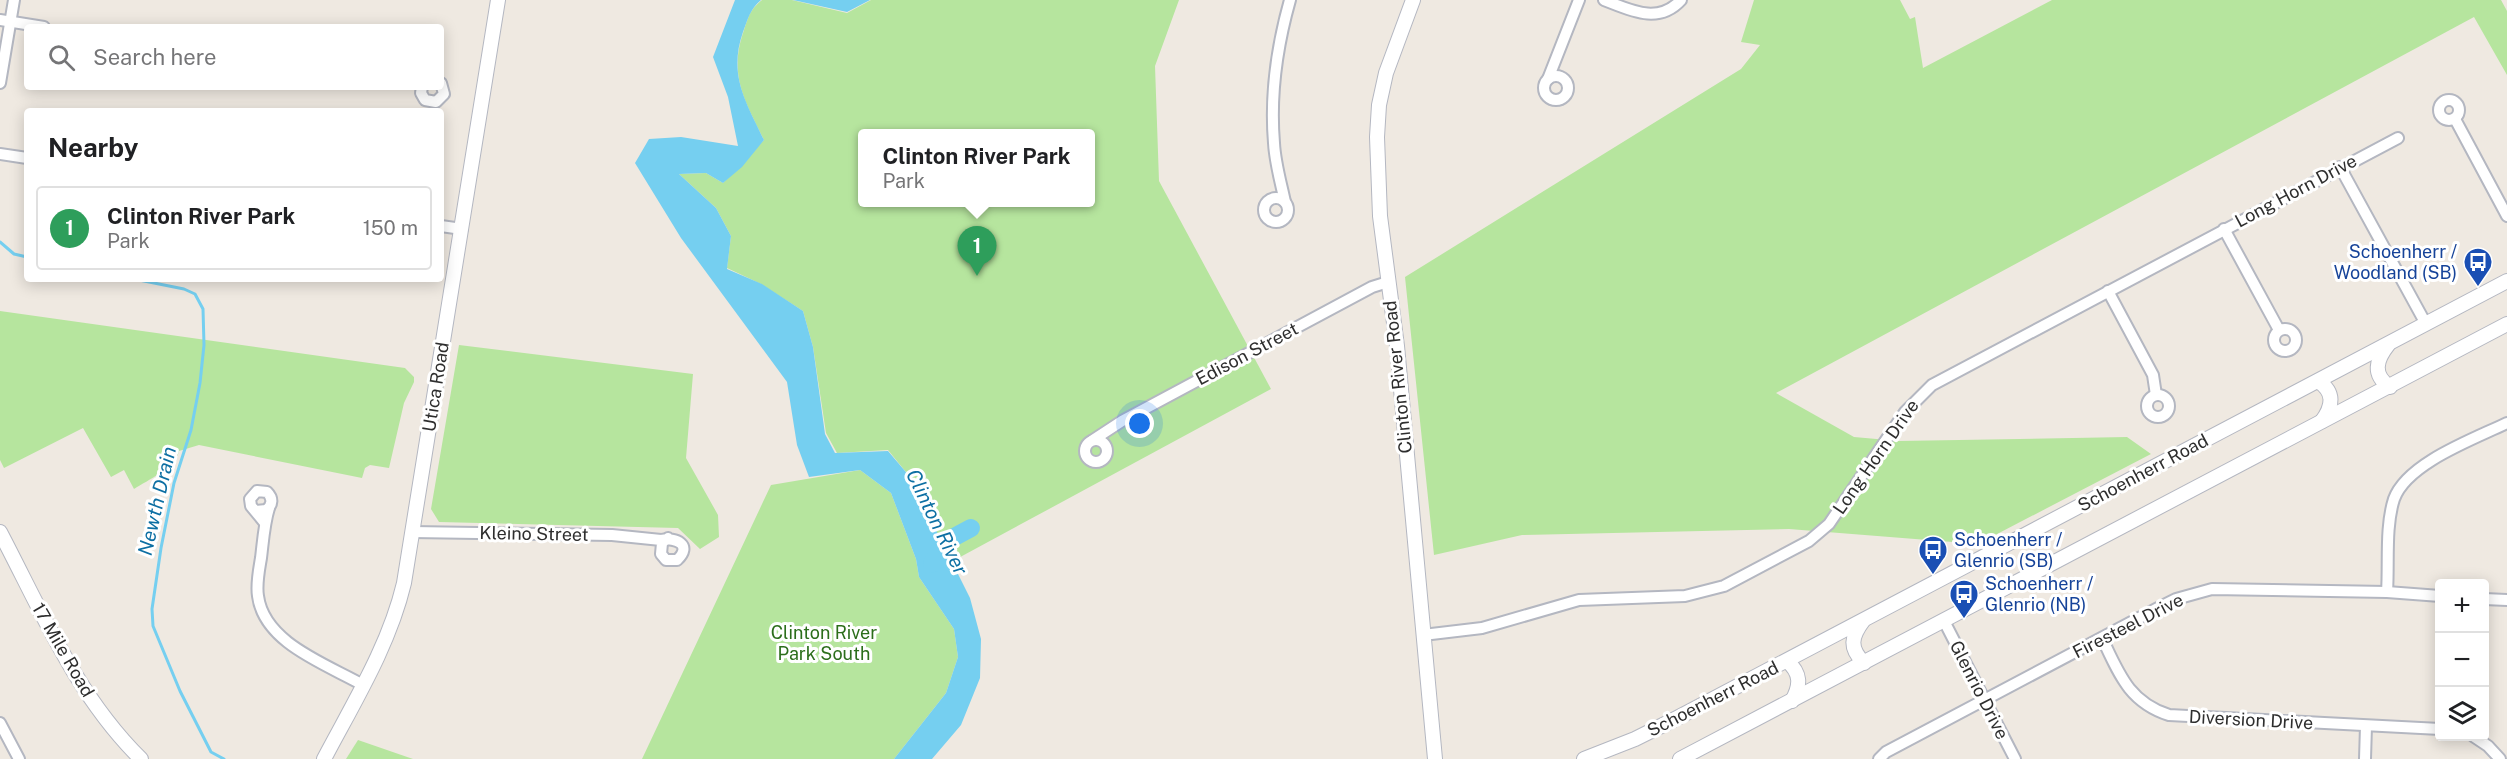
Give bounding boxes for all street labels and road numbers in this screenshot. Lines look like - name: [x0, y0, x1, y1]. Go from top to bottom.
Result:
- street label: Long Horn Drive: [2231, 150, 2360, 231]
- street label: Clinton River Road: [1379, 300, 1416, 455]
- street label: Edison Street: [1192, 318, 1302, 389]
- street label: Utica Road: [418, 340, 453, 433]
- street label: Long Horn Drive: [1828, 395, 1923, 518]
- street label: Schoenherr Road: [2074, 429, 2211, 516]
- street label: Kleino Street: [479, 522, 589, 545]
- street label: Firesteel Drive: [2069, 589, 2187, 662]
- street label: 17 Mile Road: [28, 599, 99, 701]
- street label: Glenrio Drive: [1946, 637, 2013, 743]
- street label: Schoenherr Road: [1644, 656, 1782, 741]
- street label: Diversion Drive: [2188, 706, 2314, 733]

